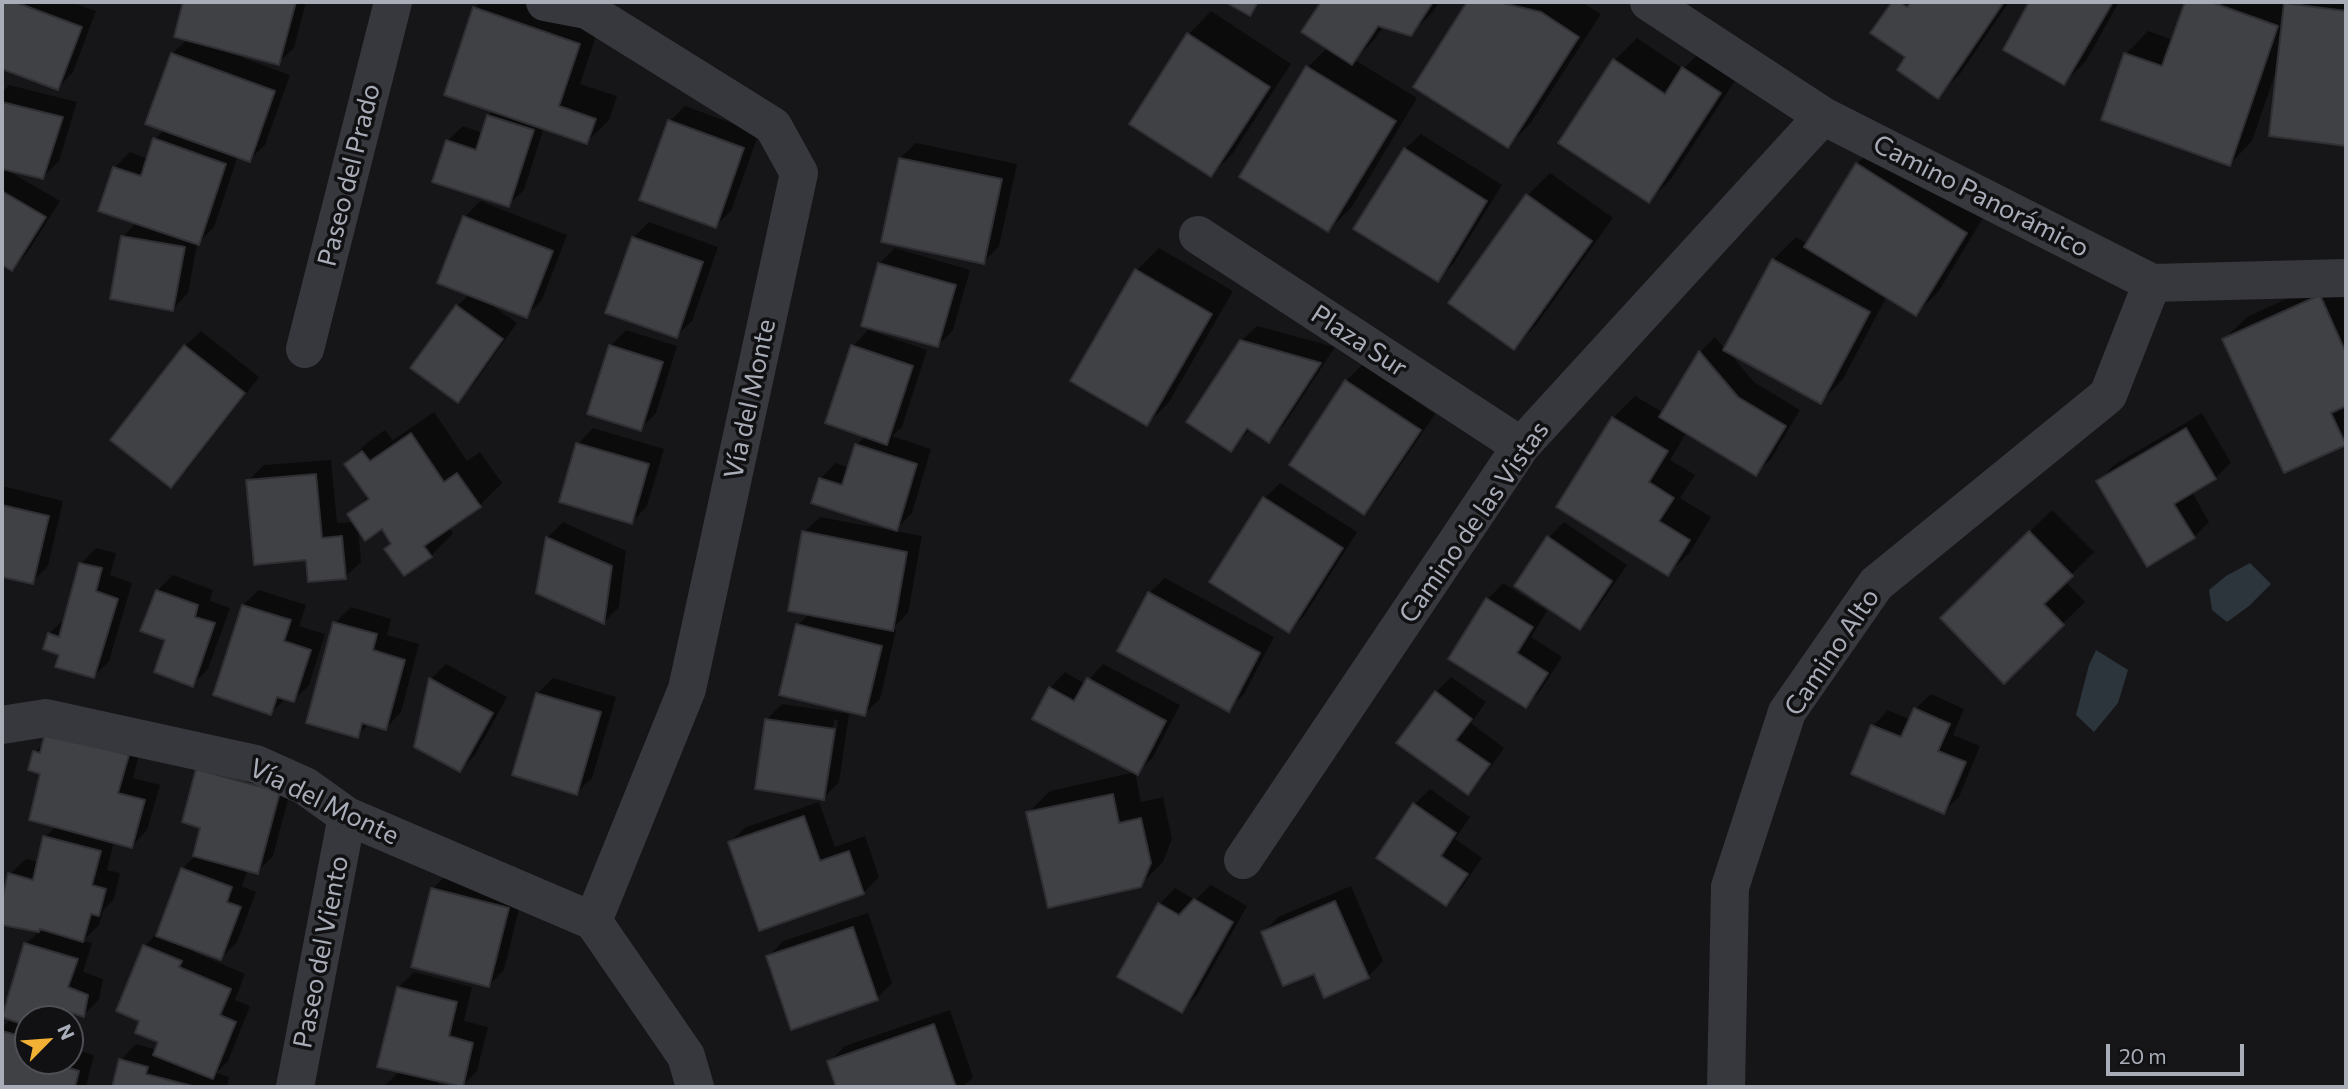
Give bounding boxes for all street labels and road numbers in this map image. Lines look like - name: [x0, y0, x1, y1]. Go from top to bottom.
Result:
- street label: Paseo del Prado: [311, 81, 387, 269]
- street label: Camino Panorámico: [1868, 128, 2094, 264]
- street label: Plaza Sur: [1305, 298, 1413, 384]
- street label: Vía del Monte: [718, 316, 782, 482]
- street label: Camino de las Vistas: [1393, 415, 1555, 629]
- street label: Camino Alto: [1778, 582, 1886, 722]
- street label: Vía del Monte: [244, 752, 404, 852]
- street label: Paseo del Viento: [287, 853, 355, 1051]

